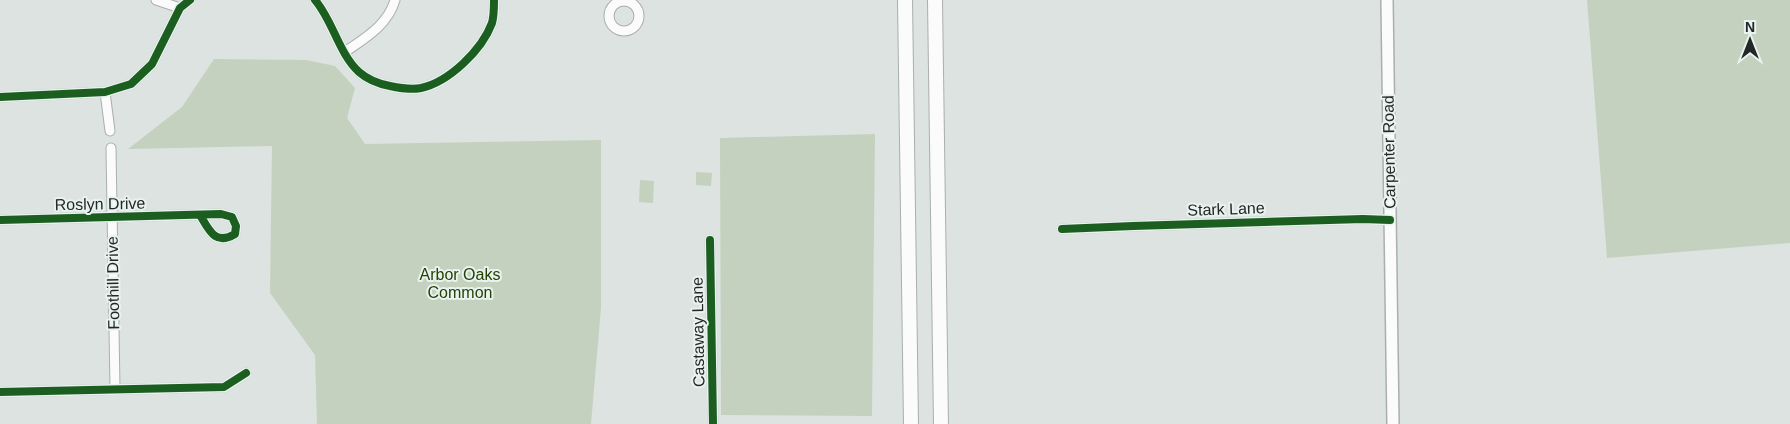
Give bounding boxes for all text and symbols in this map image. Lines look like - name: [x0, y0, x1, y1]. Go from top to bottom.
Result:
- north arrow: [1725, 15, 1775, 65]
- text: N: [1745, 19, 1755, 35]
- street label: Carpenter Road: [1380, 95, 1398, 209]
- street label: Roslyn Drive: [55, 195, 146, 213]
- street label: Stark Lane: [1187, 199, 1265, 219]
- street label: Foothill Drive: [104, 236, 122, 330]
- park label: Arbor Oaks Common: [420, 266, 500, 301]
- street label: Castaway Lane: [689, 277, 707, 387]

